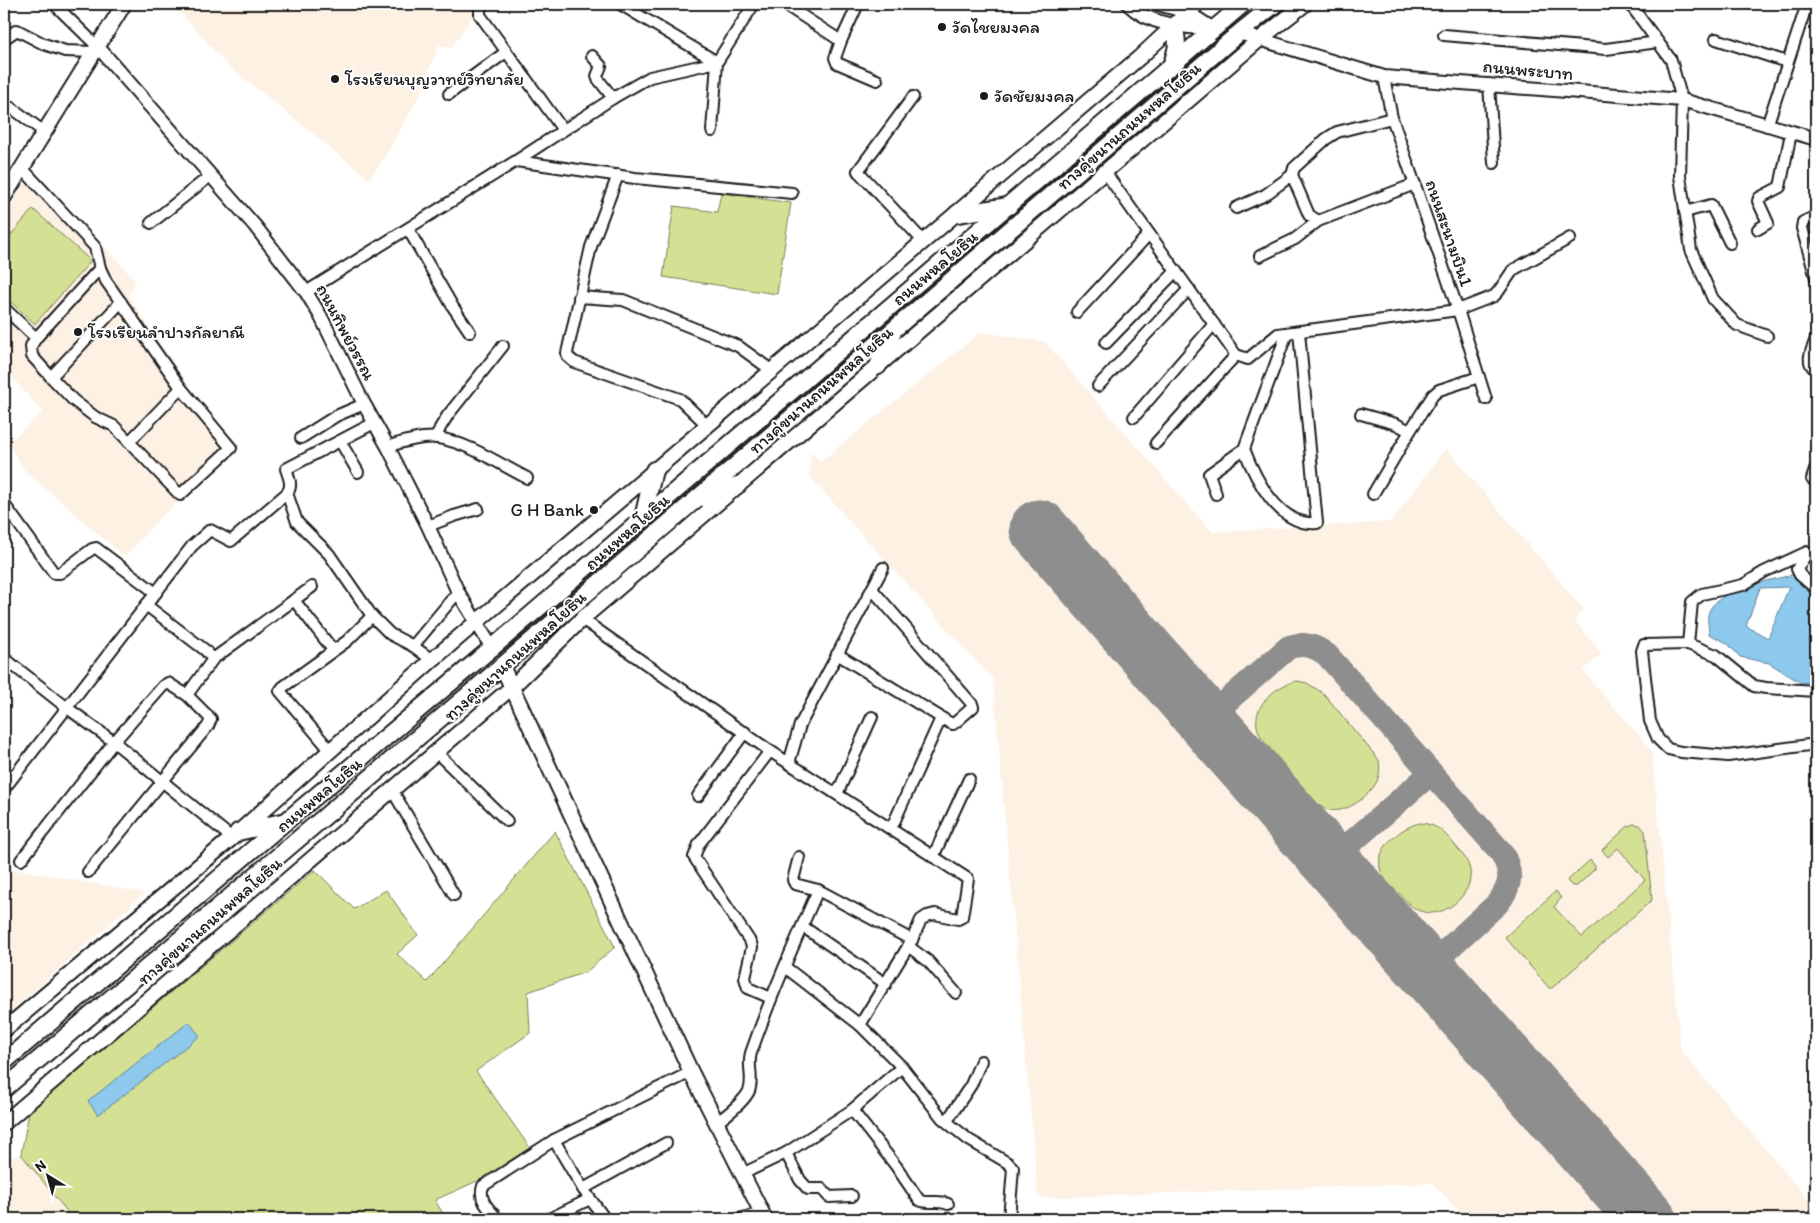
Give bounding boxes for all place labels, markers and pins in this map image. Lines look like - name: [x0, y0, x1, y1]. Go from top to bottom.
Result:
- place label: วัดไชยมงคล: [952, 16, 1040, 38]
- marker: วัดไชยมงคล: [936, 21, 948, 33]
- place label: โรงเรียนบุญวาทย์วิทยาลัย: [344, 68, 524, 90]
- marker: โรงเรียนบุญวาทย์วิทยาลัย: [329, 73, 341, 85]
- place label: วัดชัยมงคล: [994, 85, 1075, 107]
- marker: วัดชัยมงคล: [978, 90, 990, 102]
- place label: โรงเรียนลำปางกัลยาณี: [87, 321, 245, 343]
- marker: โรงเรียนลำปางกัลยาณี: [72, 326, 84, 338]
- place label: G H Bank: [511, 499, 584, 521]
- marker: G H Bank: [588, 504, 600, 516]

